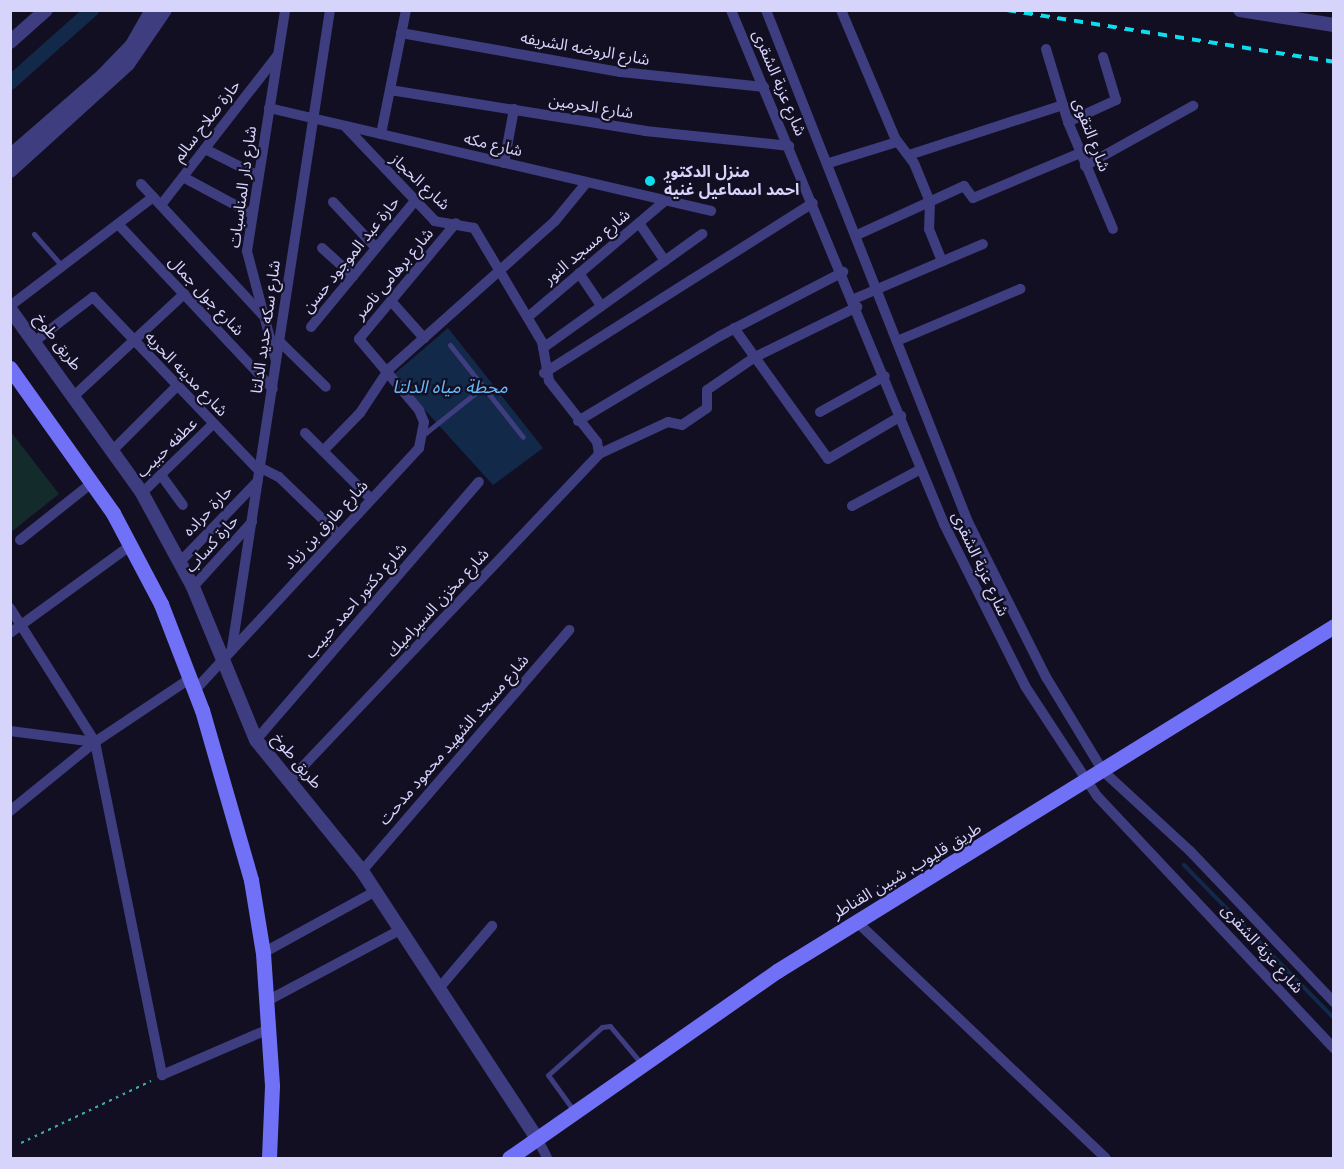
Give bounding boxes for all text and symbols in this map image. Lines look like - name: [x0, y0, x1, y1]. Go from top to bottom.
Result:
- street label: شارع عزبة الشقرى: [748, 27, 810, 139]
- street label: شارع الروضه الشريفه: [519, 28, 651, 70]
- street label: حارة صلاح سالم: [169, 76, 245, 166]
- street label: شارع الحرمين: [547, 91, 635, 123]
- street label: شارع التقوى: [1068, 96, 1114, 174]
- street label: شارع دار المناسبات: [225, 125, 261, 249]
- street label: شارع مكه: [462, 129, 524, 161]
- street label: شارع الحجاز: [386, 150, 454, 214]
- place label: منزل الدكتور احمد اسماعيل غنية: [664, 162, 799, 200]
- marker: منزل الدكتور احمد اسماعيل غنية: [641, 172, 659, 190]
- street label: حارة عبد الموجود حسن: [298, 193, 404, 317]
- street label: شارع مسجد النور: [540, 205, 634, 289]
- street label: شارع برهامى ناصر: [350, 224, 438, 324]
- street label: شارع جول جمال: [164, 252, 248, 340]
- street label: شارع سكه حديد الدلتا: [247, 259, 285, 395]
- street label: طريق طوخ: [30, 309, 86, 375]
- street label: شارع مدينه الحريه: [141, 327, 231, 421]
- water label: محطة مياه الدلتا: [392, 376, 508, 398]
- street label: عطفه حبيب: [132, 414, 202, 482]
- street label: شارع طارق بن زياد: [280, 476, 372, 574]
- street label: حارة حراده: [179, 482, 237, 540]
- street label: شارع عزبة الشقرى: [947, 509, 1013, 619]
- street label: حارة كساب: [181, 511, 243, 577]
- street label: شارع دكتور احمد حبيب: [301, 539, 411, 663]
- street label: شارع مخزن السيراميك: [383, 545, 493, 661]
- street label: شارع مسجد الشهيد محمود مدحت: [375, 651, 533, 829]
- street label: طريق طوخ: [268, 729, 326, 793]
- street label: طريق قليوب, شبين القناطر: [829, 819, 985, 923]
- street label: شارع عزبة الشقرى: [1217, 900, 1307, 998]

